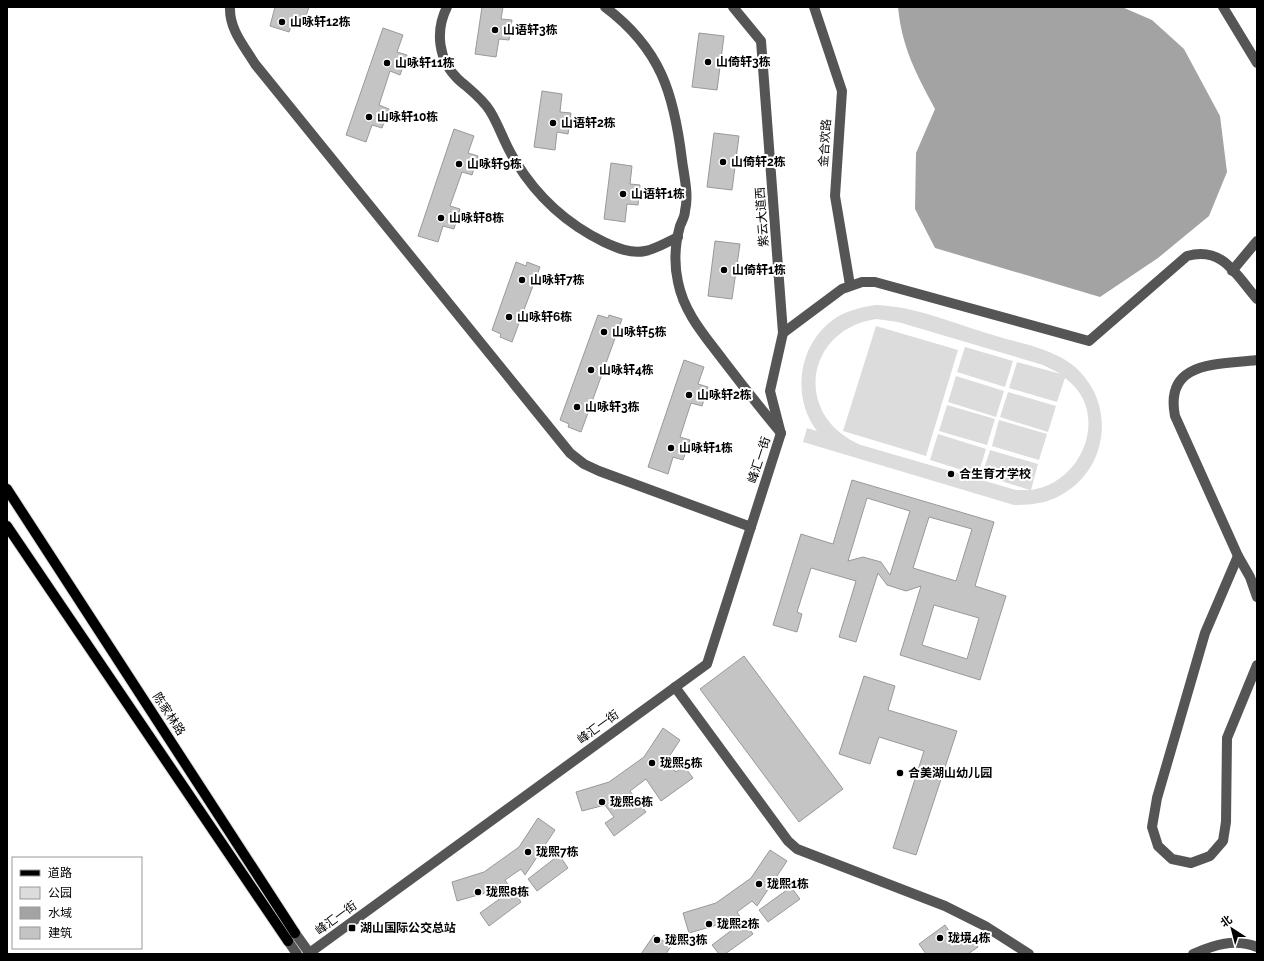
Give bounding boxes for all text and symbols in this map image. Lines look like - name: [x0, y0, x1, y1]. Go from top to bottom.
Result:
- place label: 山咏轩12栋: [290, 15, 351, 29]
- marker: 山咏轩12栋: [277, 17, 287, 27]
- place label: 山语轩3栋: [503, 23, 558, 37]
- marker: 山语轩3栋: [490, 25, 500, 35]
- place label: 山倚轩3栋: [716, 55, 771, 69]
- place label: 山咏轩11栋: [395, 56, 455, 70]
- marker: 山倚轩3栋: [703, 57, 713, 67]
- marker: 山咏轩11栋: [382, 58, 392, 68]
- place label: 山咏轩10栋: [377, 110, 438, 124]
- marker: 山咏轩10栋: [364, 112, 374, 122]
- place label: 山语轩2栋: [561, 116, 616, 130]
- marker: 山语轩2栋: [548, 118, 558, 128]
- street label: 金合欢路: [816, 119, 834, 167]
- place label: 山倚轩2栋: [731, 155, 786, 169]
- place label: 山咏轩9栋: [467, 157, 522, 171]
- marker: 山倚轩2栋: [718, 157, 728, 167]
- marker: 山咏轩9栋: [454, 159, 464, 169]
- place label: 山语轩1栋: [631, 187, 685, 201]
- street label: 紫云大道西: [753, 187, 771, 247]
- marker: 山语轩1栋: [618, 189, 628, 199]
- place label: 山咏轩8栋: [449, 211, 504, 225]
- marker: 山咏轩8栋: [436, 213, 446, 223]
- place label: 山倚轩1栋: [732, 263, 786, 277]
- marker: 山倚轩1栋: [719, 265, 729, 275]
- place label: 山咏轩7栋: [530, 273, 585, 287]
- marker: 山咏轩7栋: [517, 275, 527, 285]
- place label: 山咏轩6栋: [517, 310, 572, 324]
- marker: 山咏轩6栋: [504, 312, 514, 322]
- place label: 山咏轩5栋: [612, 325, 667, 339]
- marker: 山咏轩5栋: [599, 327, 609, 337]
- place label: 山咏轩4栋: [599, 363, 654, 377]
- marker: 山咏轩4栋: [586, 365, 596, 375]
- place label: 山咏轩2栋: [697, 388, 752, 402]
- marker: 山咏轩2栋: [684, 390, 694, 400]
- place label: 山咏轩3栋: [585, 400, 640, 414]
- marker: 山咏轩3栋: [572, 402, 582, 412]
- street label: 峰汇一街: [745, 435, 773, 485]
- place label: 山咏轩1栋: [679, 441, 733, 455]
- marker: 山咏轩1栋: [666, 443, 676, 453]
- place label: 合生育才学校: [959, 467, 1031, 481]
- marker: 合生育才学校: [946, 469, 956, 479]
- street label: 陈家林路: [150, 690, 188, 738]
- street label: 峰汇一街: [574, 707, 622, 747]
- place label: 珑熙5栋: [660, 756, 703, 770]
- marker: 珑熙5栋: [647, 758, 657, 768]
- place label: 合美湖山幼儿园: [908, 766, 992, 780]
- marker: 合美湖山幼儿园: [895, 768, 905, 778]
- place label: 珑熙6栋: [610, 795, 653, 809]
- marker: 珑熙6栋: [597, 797, 607, 807]
- place label: 珑熙7栋: [536, 845, 579, 859]
- marker: 珑熙7栋: [523, 847, 533, 857]
- legend: [12, 857, 142, 949]
- text: 道路: [48, 866, 72, 880]
- place label: 珑熙1栋: [767, 877, 809, 891]
- marker: 珑熙1栋: [754, 879, 764, 889]
- place label: 珑熙8栋: [486, 885, 529, 899]
- text: 公园: [48, 886, 72, 900]
- marker: 珑熙8栋: [473, 887, 483, 897]
- street label: 峰汇一街: [312, 898, 360, 938]
- text: 水域: [48, 906, 72, 920]
- north arrow: [1212, 909, 1252, 949]
- text: 北: [1218, 913, 1235, 930]
- place label: 珑熙2栋: [717, 917, 760, 931]
- marker: 珑熙2栋: [704, 919, 714, 929]
- place label: 湖山国际公交总站: [360, 921, 456, 935]
- marker: 湖山国际公交总站: [347, 923, 357, 933]
- text: 建筑: [48, 926, 72, 940]
- place label: 珑境4栋: [948, 931, 991, 945]
- place label: 珑熙3栋: [665, 933, 708, 947]
- marker: 珑境4栋: [935, 933, 945, 943]
- marker: 珑熙3栋: [652, 935, 662, 945]

